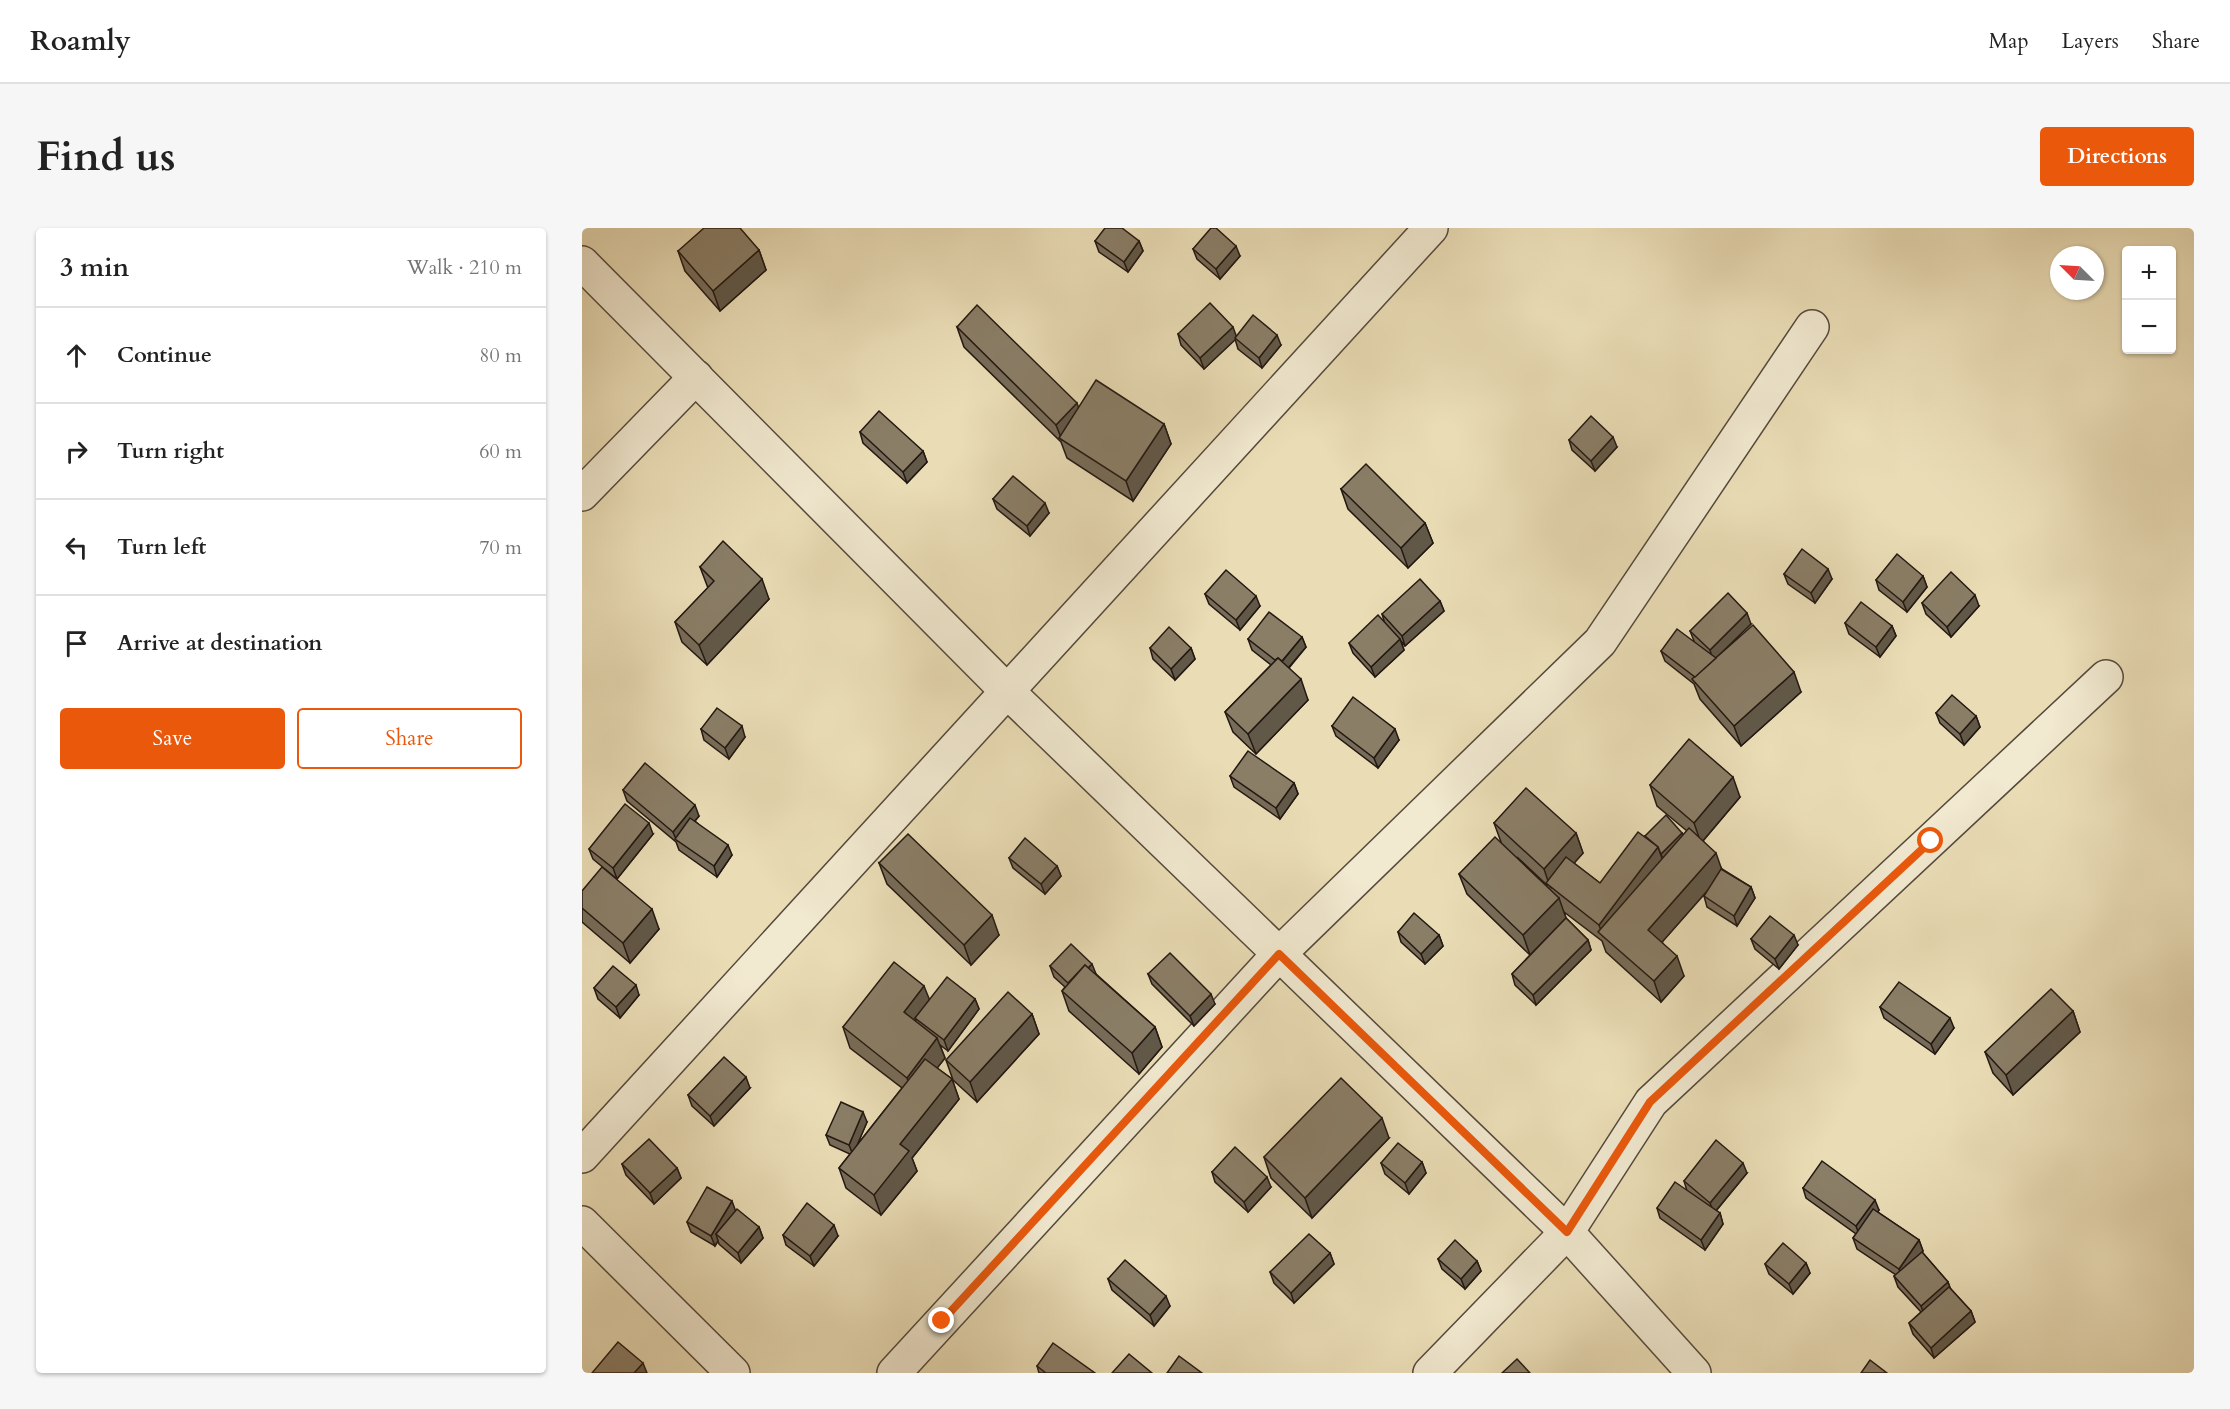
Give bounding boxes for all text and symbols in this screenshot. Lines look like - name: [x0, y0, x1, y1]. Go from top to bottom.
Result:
- text: Roamly: [30, 22, 131, 60]
- text: Map: [1989, 27, 2029, 56]
- text: Layers: [2062, 27, 2119, 56]
- text: Share: [2152, 27, 2200, 56]
- button: Directions: [2040, 127, 2194, 186]
- text: Find us: [36, 128, 176, 185]
- north arrow: [2050, 246, 2104, 300]
- map controls: [2122, 246, 2176, 354]
- button: +: [2122, 246, 2176, 300]
- text: 3 min: [60, 250, 129, 285]
- text: Walk · 210 m: [407, 254, 522, 281]
- button: −: [2122, 300, 2176, 354]
- icon: ahead: [60, 339, 93, 372]
- text: Continue: [117, 340, 212, 370]
- text: 80 m: [479, 342, 522, 369]
- icon: right: [60, 435, 93, 468]
- text: Turn right: [117, 436, 224, 466]
- text: 60 m: [479, 438, 522, 465]
- icon: left: [60, 531, 93, 564]
- text: Turn left: [117, 532, 206, 562]
- text: 70 m: [479, 534, 522, 561]
- icon: arrive: [60, 627, 93, 660]
- text: Arrive at destination: [117, 628, 322, 658]
- button: Save: [60, 708, 285, 769]
- button: Share: [297, 708, 522, 769]
- route start: [1917, 827, 1943, 853]
- route end: [928, 1307, 954, 1333]

